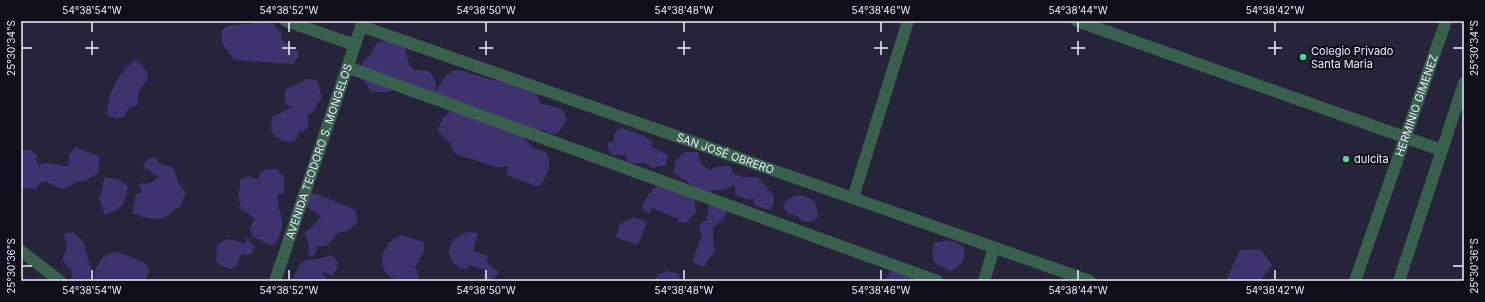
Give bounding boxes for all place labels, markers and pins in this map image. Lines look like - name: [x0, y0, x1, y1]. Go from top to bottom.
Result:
- place label: Colegio Privado Santa Maria: [1311, 44, 1394, 71]
- marker: Colegio Privado Santa Maria: [1298, 52, 1308, 62]
- place label: dulcita: [1354, 152, 1389, 166]
- marker: dulcita: [1341, 154, 1351, 164]

